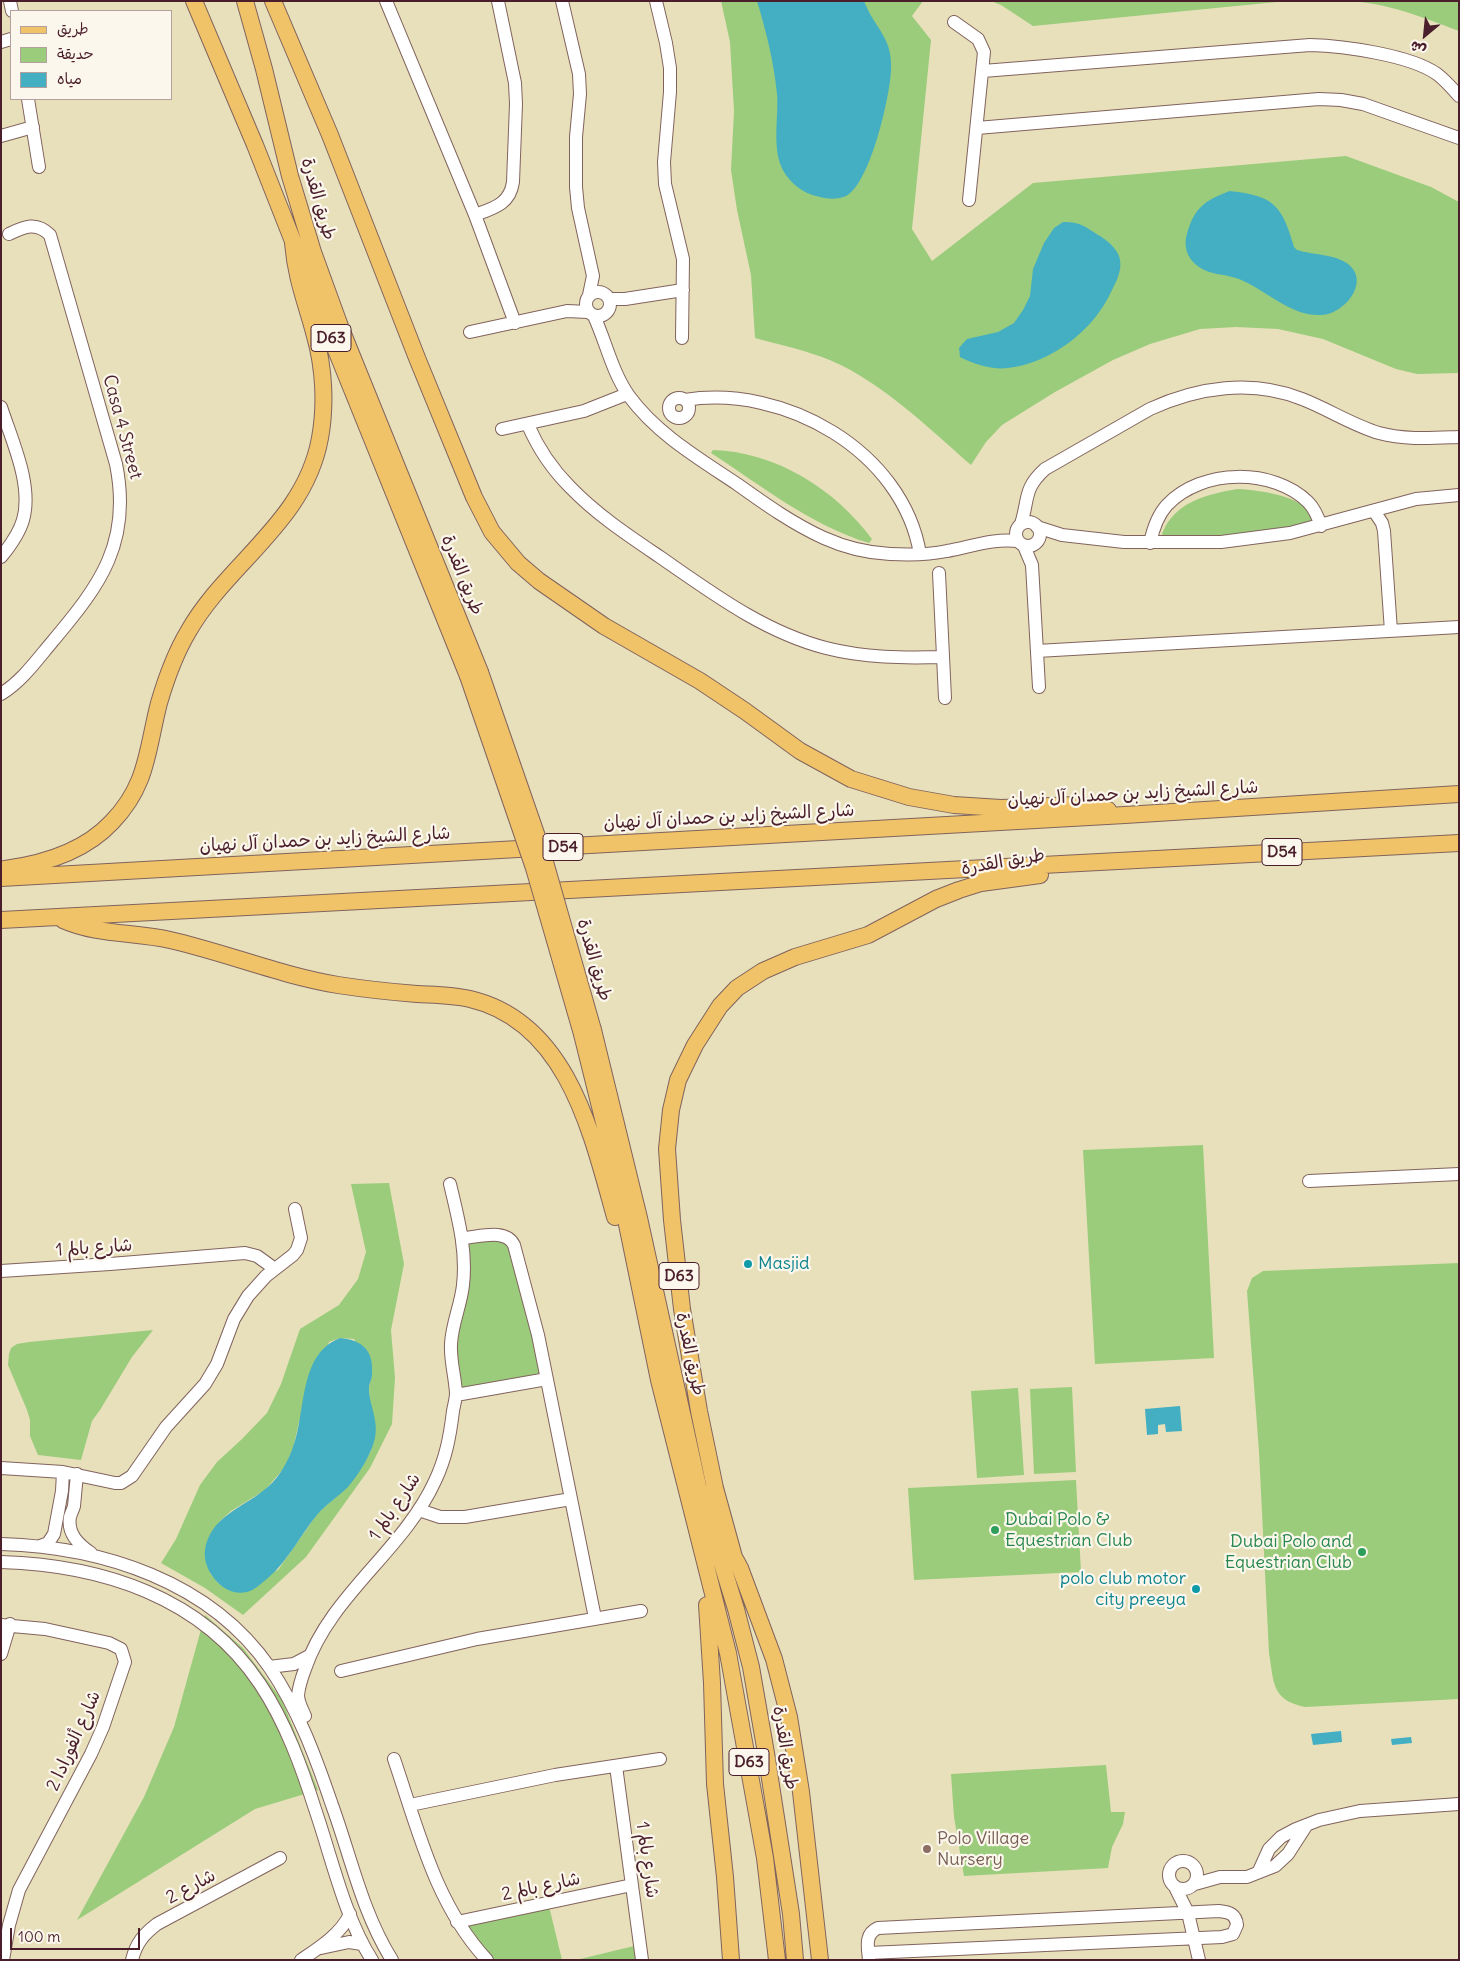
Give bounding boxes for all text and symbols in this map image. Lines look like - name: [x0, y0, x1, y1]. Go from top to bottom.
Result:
- legend: [10, 10, 172, 100]
- north arrow: [1400, 10, 1450, 60]
- text: طريق: [57, 19, 89, 38]
- text: ش: [1407, 37, 1429, 60]
- text: حديقة: [57, 44, 94, 63]
- text: مياه: [57, 69, 82, 88]
- street label: طريق القدرة: [296, 155, 340, 243]
- road number: D63: [311, 324, 351, 352]
- street label: Casa 4 Street: [98, 372, 146, 482]
- street label: طريق القدرة: [436, 532, 488, 618]
- street label: شارع الشيخ زايد بن حمدان آل نهيان: [1007, 777, 1259, 811]
- street label: شارع الشيخ زايد بن حمدان آل نهيان: [603, 800, 855, 834]
- street label: شارع الشيخ زايد بن حمدان آل نهيان: [199, 823, 451, 857]
- road number: D54: [543, 834, 583, 860]
- road number: D54: [1262, 839, 1302, 866]
- street label: طريق القدرة: [960, 844, 1046, 880]
- street label: طريق القدرة: [572, 916, 616, 1004]
- street label: شارع بالم 1: [55, 1235, 133, 1261]
- place label: Masjid: [758, 1253, 810, 1275]
- marker: Masjid: [742, 1258, 754, 1270]
- road number: D63: [659, 1262, 699, 1290]
- street label: طريق القدرة: [671, 1310, 709, 1398]
- street label: شارع بالم 1: [365, 1469, 425, 1545]
- place label: Dubai Polo & Equestrian Club: [1005, 1509, 1132, 1552]
- marker: Dubai Polo & Equestrian Club: [989, 1524, 1001, 1536]
- place label: Dubai Polo and Equestrian Club: [1225, 1531, 1352, 1574]
- marker: Dubai Polo and Equestrian Club: [1356, 1546, 1368, 1558]
- place label: polo club motor city preeya: [1060, 1568, 1186, 1610]
- marker: polo club motor city preeya: [1190, 1583, 1202, 1595]
- street label: شارع ألفورادا 2: [42, 1688, 106, 1794]
- street label: طريق القدرة: [768, 1705, 802, 1791]
- road number: D63: [729, 1748, 769, 1775]
- street label: شارع بالم 1: [631, 1820, 663, 1900]
- place label: Polo Village Nursery: [937, 1828, 1029, 1870]
- marker: Polo Village Nursery: [921, 1843, 933, 1855]
- street label: شارع 2: [162, 1865, 220, 1909]
- street label: شارع بالم 2: [500, 1868, 582, 1906]
- scale bar: [12, 1918, 142, 1950]
- text: 100 m: [18, 1927, 60, 1946]

